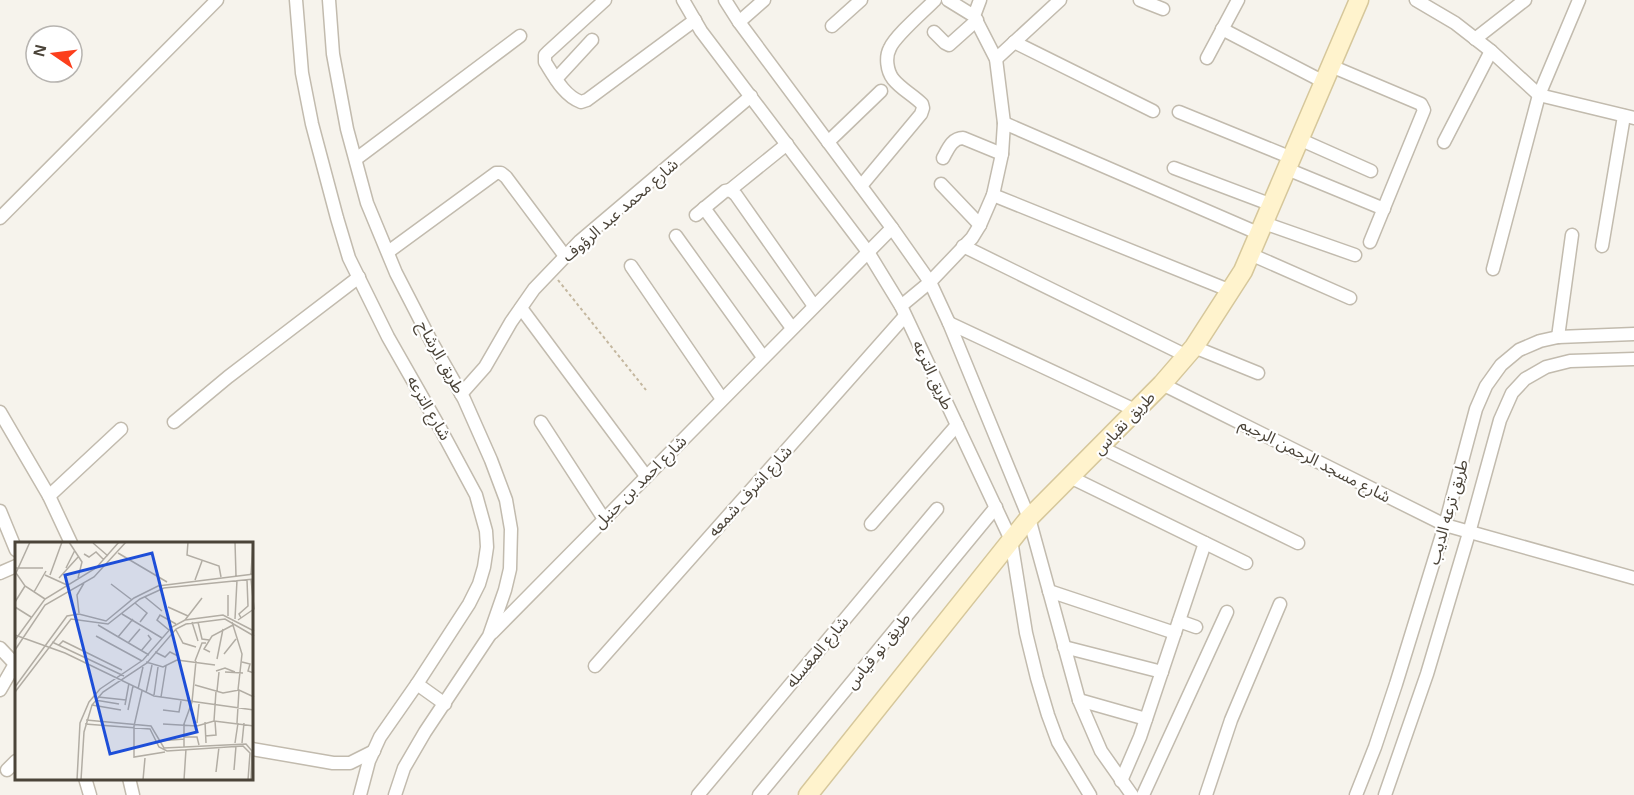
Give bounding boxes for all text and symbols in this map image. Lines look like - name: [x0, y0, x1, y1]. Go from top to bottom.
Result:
- north arrow: [24, 24, 84, 84]
- text: N: [30, 43, 50, 58]
- street label: شارع محمد عبد الرؤوف: [559, 155, 684, 268]
- street label: طريق الرشاح: [411, 318, 468, 398]
- street label: طريق الترعه: [908, 338, 957, 413]
- street label: شارع الترعه: [400, 373, 454, 445]
- street label: طريق نقباس: [1090, 388, 1160, 459]
- street label: شارع مسجد الرحمن الرحيم: [1235, 414, 1393, 509]
- street label: شارع احمد بن حنبل: [590, 432, 693, 535]
- street label: شارع اشرف شمعه: [705, 442, 798, 542]
- street label: طريق ترعه الديب: [1425, 457, 1473, 567]
- inset map: [15, 542, 254, 780]
- street label: طريق نو قياس: [842, 610, 915, 693]
- street label: شارع المغسله: [782, 613, 855, 693]

